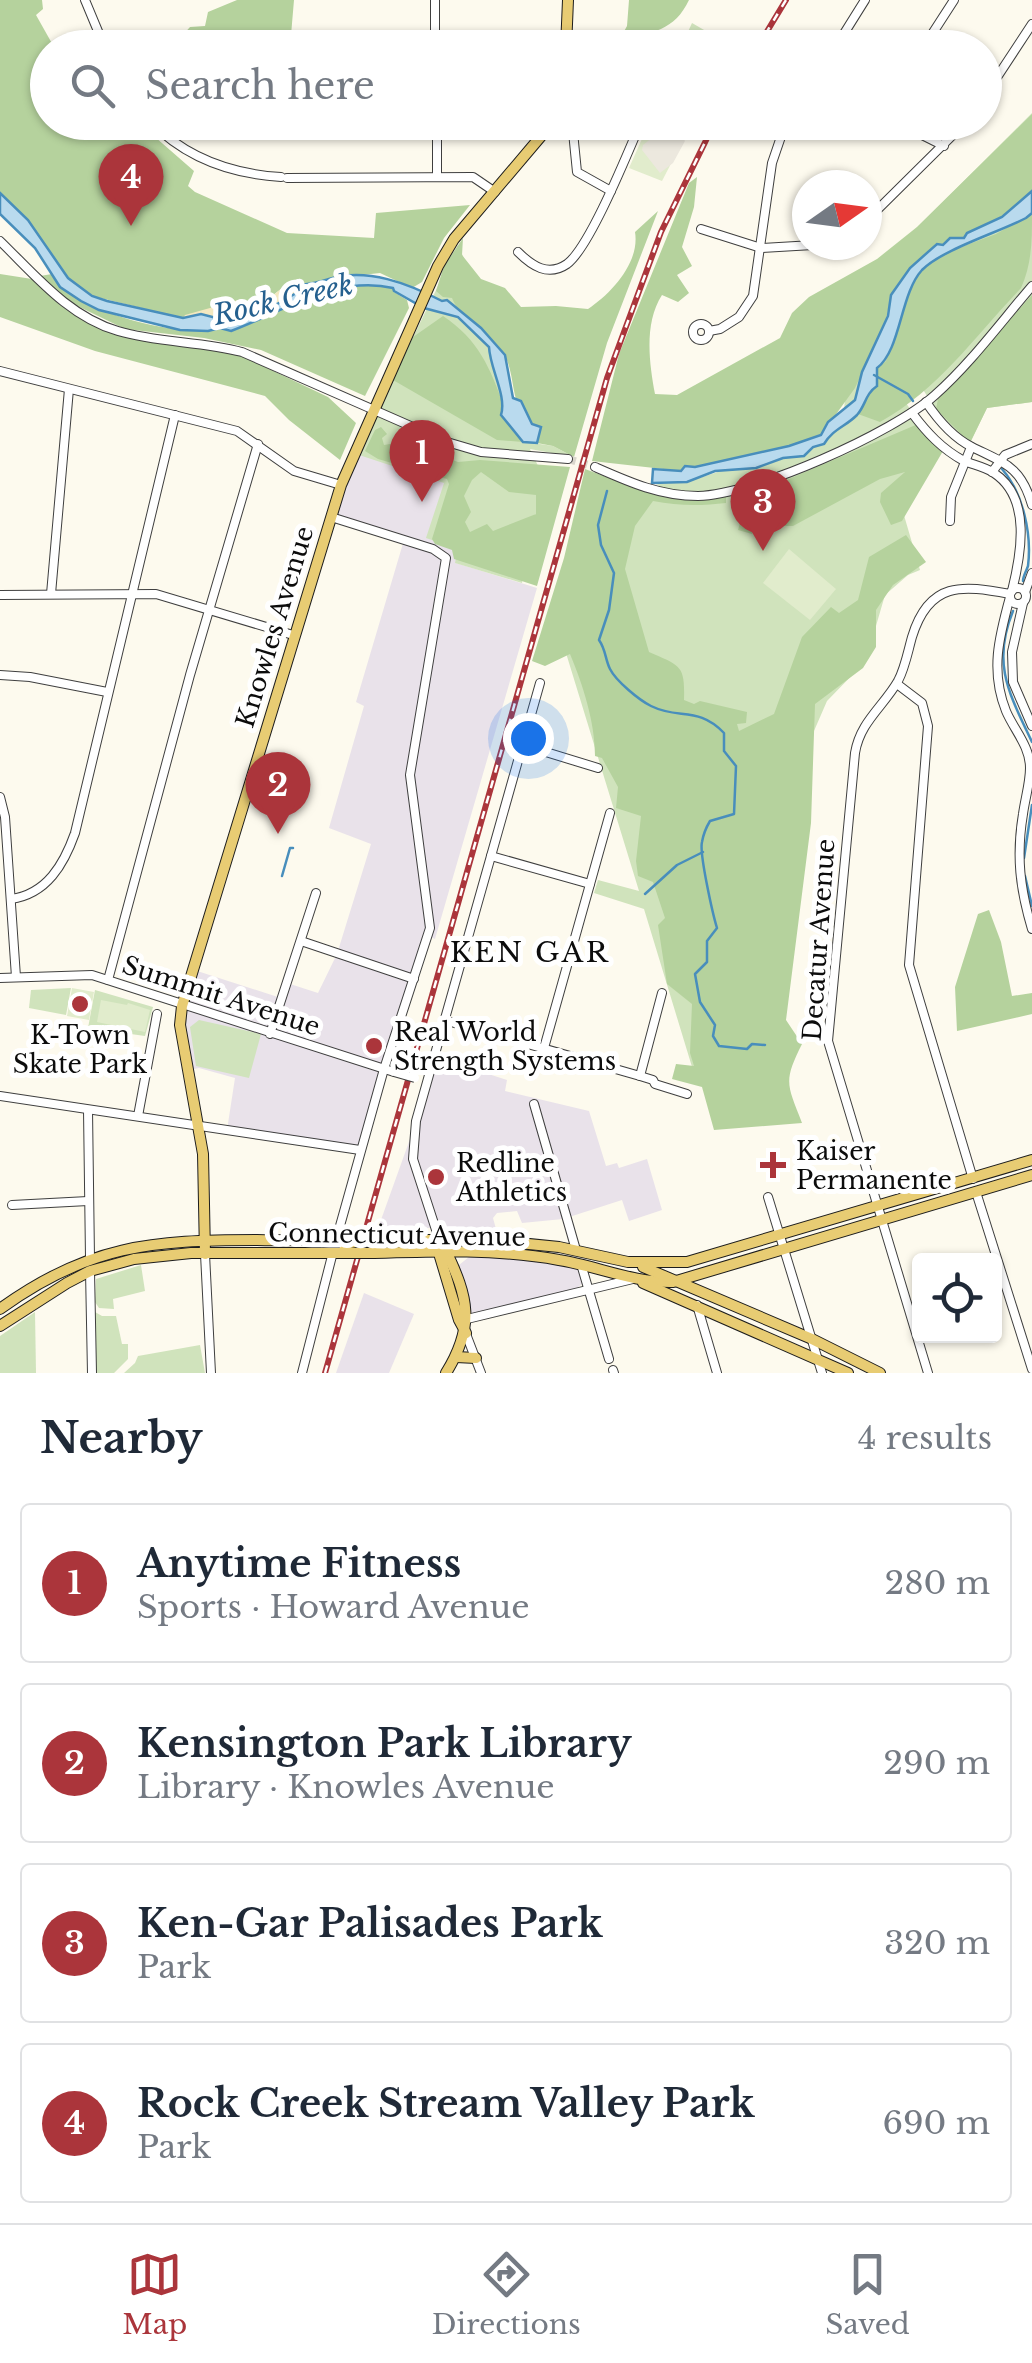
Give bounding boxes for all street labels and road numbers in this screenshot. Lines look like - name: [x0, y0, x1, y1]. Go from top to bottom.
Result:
- street label: Knowles Avenue: [230, 523, 320, 731]
- street label: Decatur Avenue: [796, 838, 842, 1042]
- street label: Summit Avenue: [118, 949, 324, 1043]
- street label: Connecticut Avenue: [268, 1217, 526, 1253]

